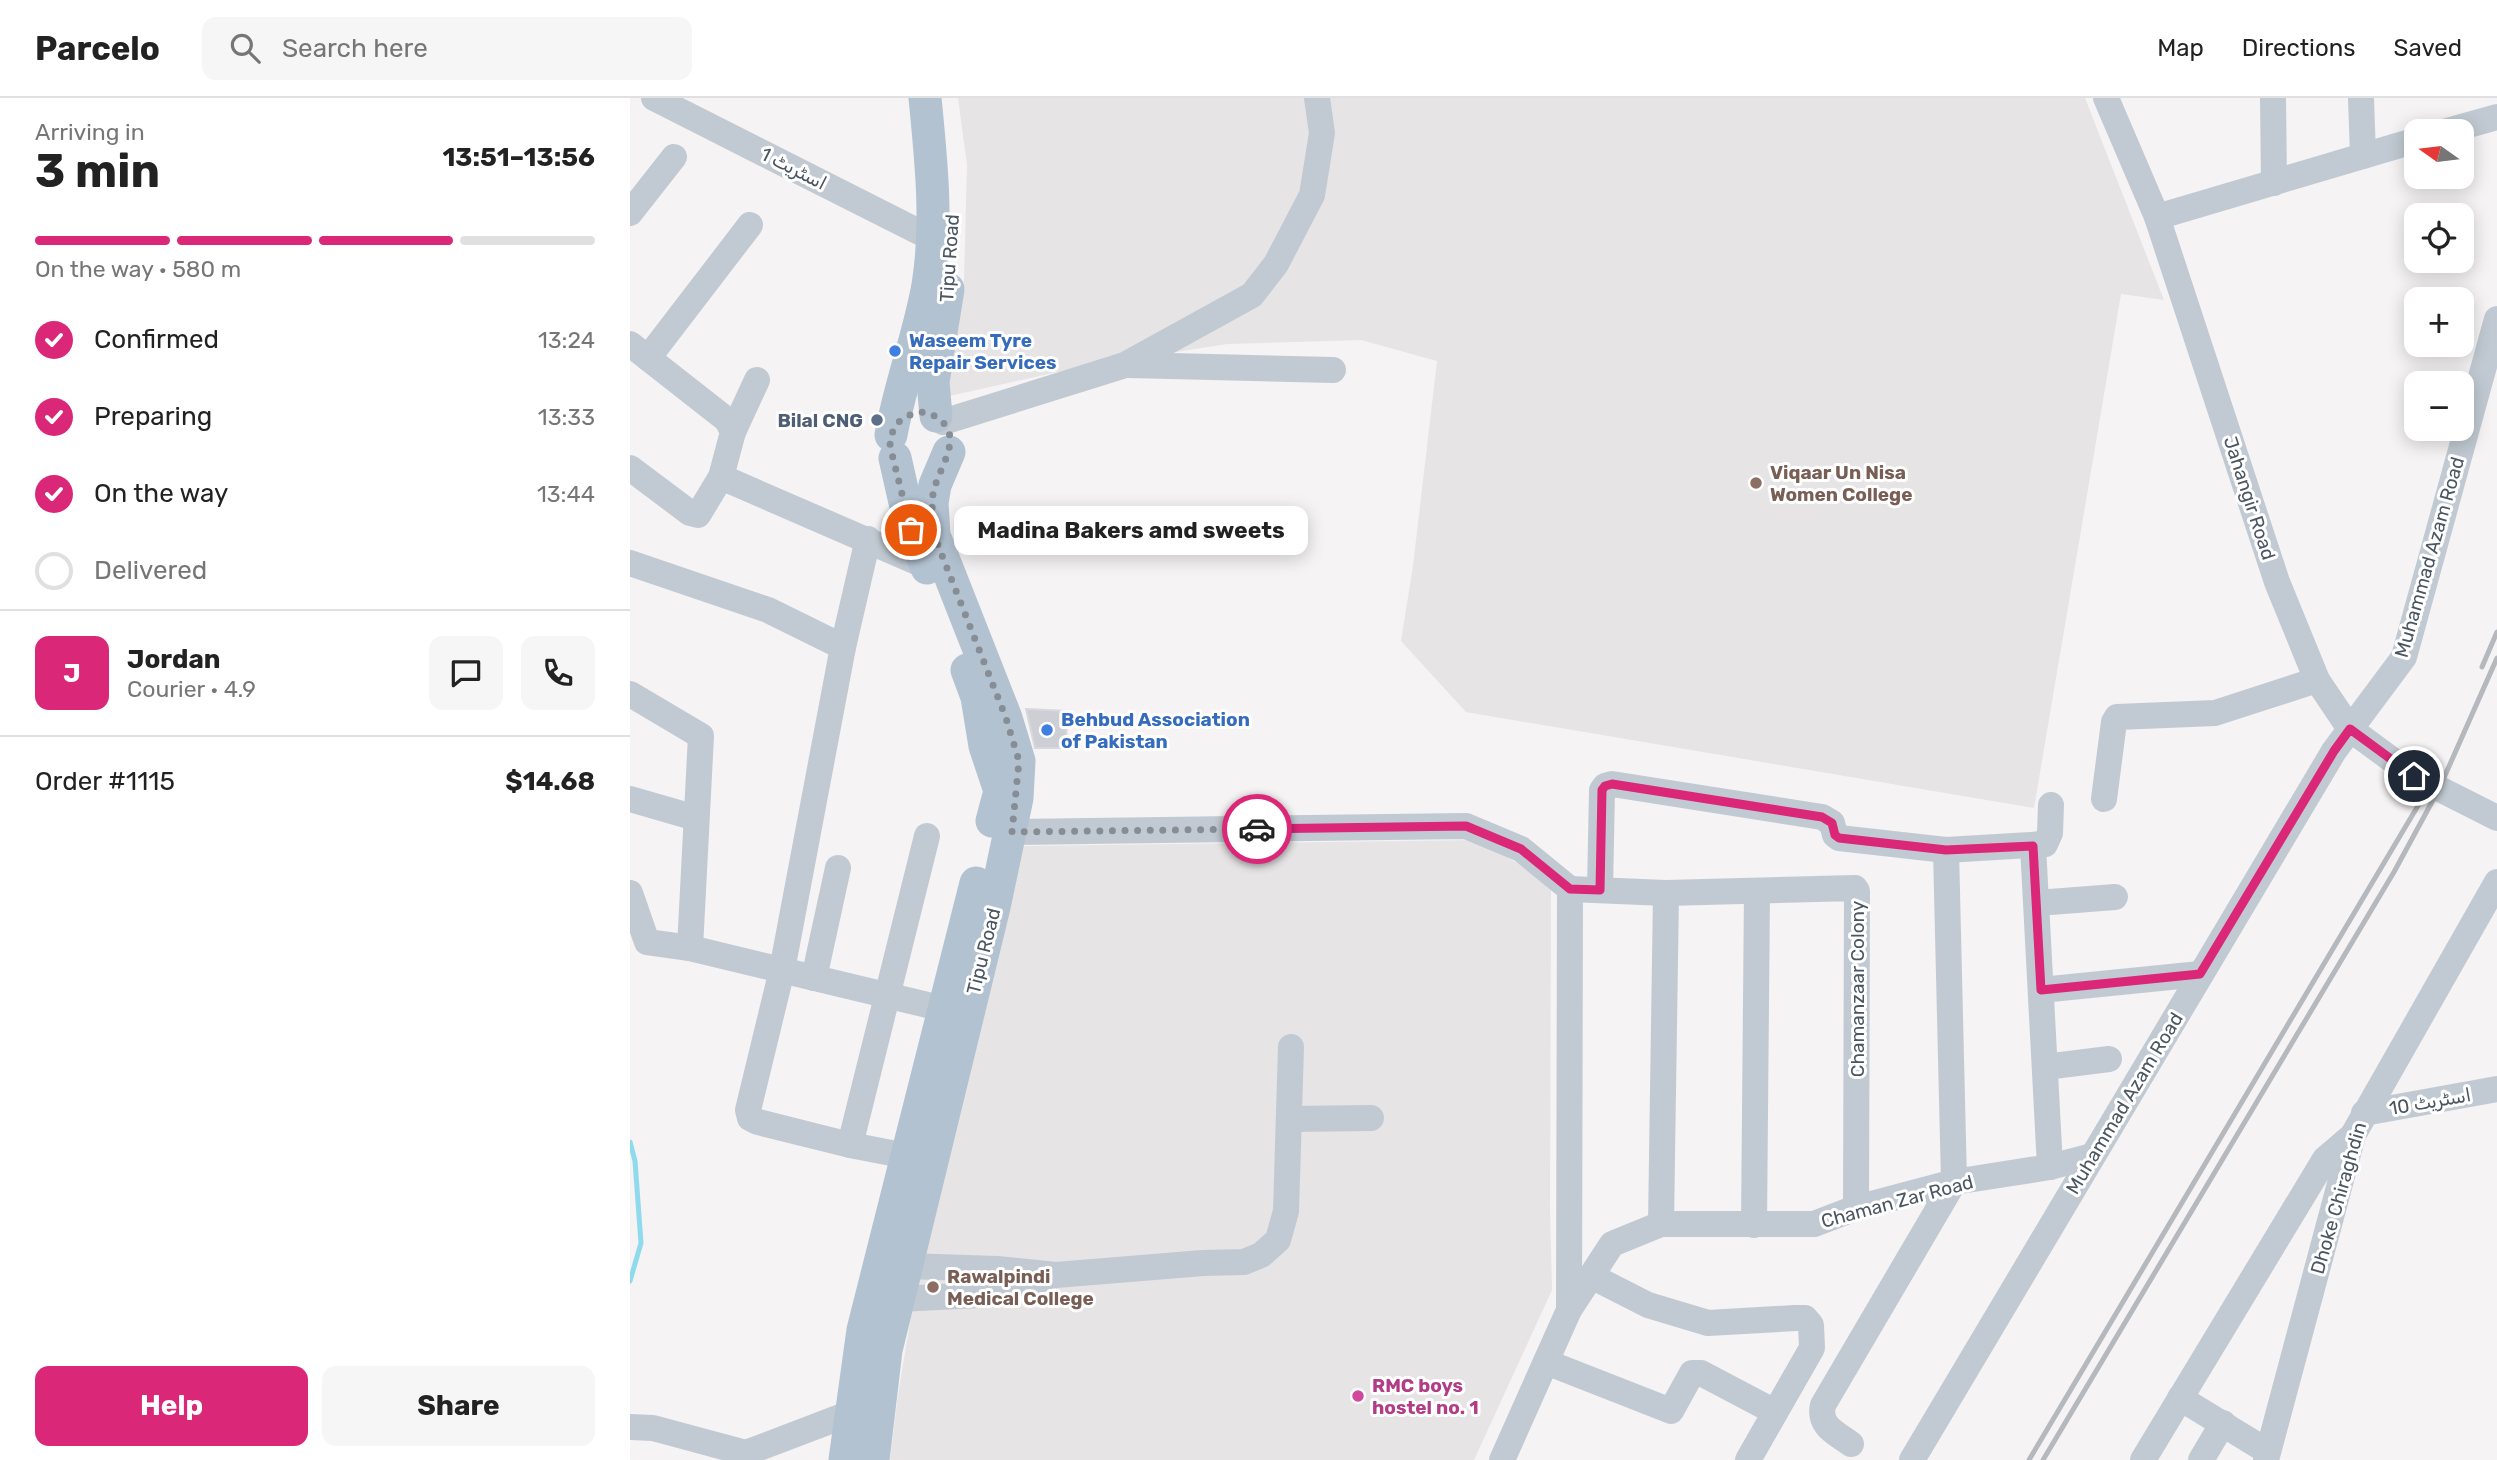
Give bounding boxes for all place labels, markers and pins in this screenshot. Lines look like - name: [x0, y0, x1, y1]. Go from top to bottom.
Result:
- place label: Waseem Tyre Repair Services: [909, 329, 1056, 374]
- marker: Waseem Tyre Repair Services: [887, 343, 903, 359]
- place label: Bilal CNG: [777, 409, 863, 432]
- marker: Bilal CNG: [869, 412, 885, 428]
- place label: Viqaar Un Nisa Women College: [1770, 461, 1912, 506]
- marker: Viqaar Un Nisa Women College: [1748, 475, 1764, 491]
- pin: [881, 500, 941, 560]
- callout: Madina Bakers amd sweets: [953, 506, 1306, 555]
- place label: Behbud Association of Pakistan: [1061, 708, 1250, 753]
- marker: Behbud Association of Pakistan: [1039, 722, 1055, 738]
- pin: [2384, 746, 2444, 806]
- place label: Rawalpindi Medical College: [947, 1265, 1094, 1310]
- marker: Rawalpindi Medical College: [925, 1279, 941, 1295]
- place label: RMC boys hostel no. 1: [1372, 1374, 1479, 1419]
- marker: RMC boys hostel no. 1: [1350, 1388, 1366, 1404]

